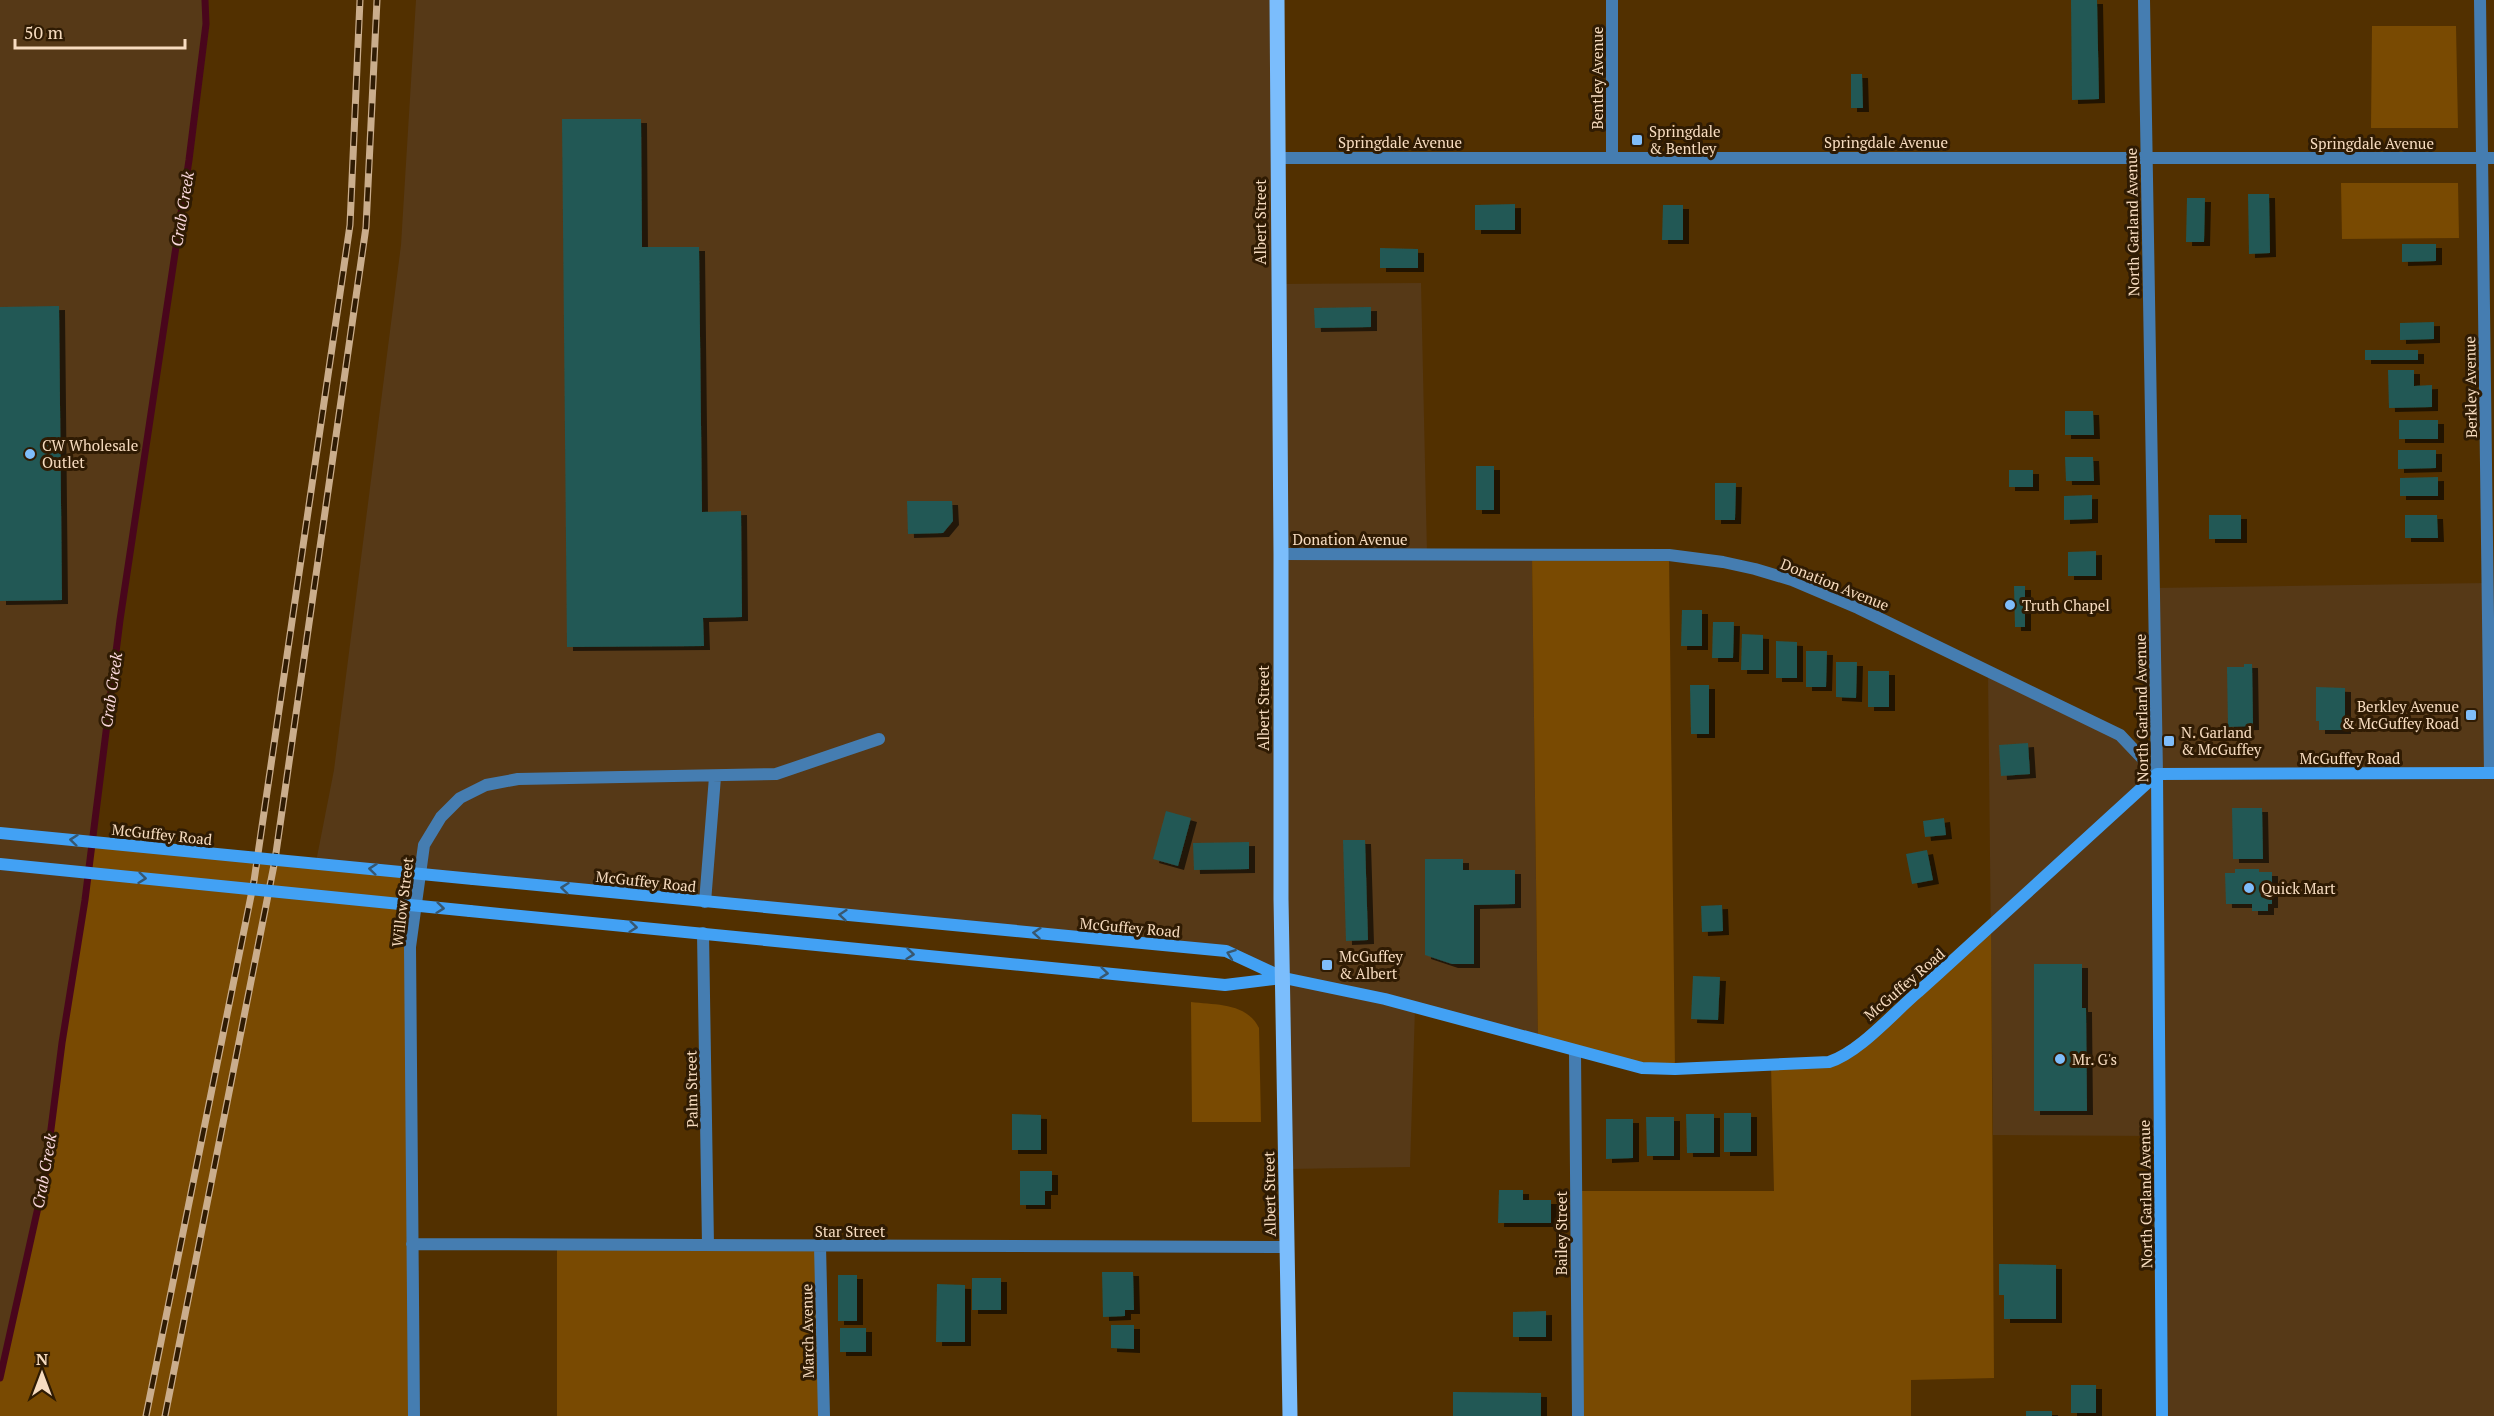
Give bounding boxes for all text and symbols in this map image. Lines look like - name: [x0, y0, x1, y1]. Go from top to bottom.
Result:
- scale bar: [15, 12, 184, 50]
- text: 50 m: [24, 20, 64, 44]
- street label: Bentley Avenue: [1587, 26, 1607, 130]
- place label: Springdale & Bentley: [1649, 121, 1721, 158]
- street label: Springdale Avenue: [1338, 132, 1462, 152]
- street label: Springdale Avenue: [1824, 132, 1948, 152]
- marker: Springdale & Bentley: [1630, 133, 1644, 147]
- street label: Springdale Avenue: [2310, 133, 2434, 153]
- street label: North Garland Avenue: [2121, 148, 2143, 296]
- water label: Crab Creek: [165, 170, 199, 248]
- street label: Albert Street: [1250, 179, 1270, 265]
- street label: Berkley Avenue: [2459, 336, 2481, 438]
- place label: CW Wholesale Outlet: [42, 435, 138, 472]
- marker: CW Wholesale Outlet: [23, 447, 37, 461]
- street label: Donation Avenue: [1292, 529, 1408, 549]
- street label: Donation Avenue: [1778, 553, 1892, 615]
- place label: Truth Chapel: [2022, 595, 2110, 615]
- marker: Truth Chapel: [2003, 598, 2017, 612]
- street label: North Garland Avenue: [2130, 634, 2152, 782]
- water label: Crab Creek: [95, 651, 127, 729]
- street label: Albert Street: [1253, 665, 1273, 751]
- place label: Berkley Avenue & McGuffey Road: [2341, 696, 2459, 733]
- marker: Berkley Avenue & McGuffey Road: [2464, 708, 2478, 722]
- place label: N. Garland & McGuffey: [2181, 722, 2262, 759]
- marker: N. Garland & McGuffey: [2162, 734, 2176, 748]
- street label: McGuffey Road: [2300, 748, 2400, 768]
- street label: McGuffey Road: [111, 819, 213, 849]
- one-way arrow: [69, 834, 78, 847]
- street label: Willow Street: [387, 856, 417, 948]
- one-way arrow: [368, 863, 377, 876]
- street label: McGuffey Road: [595, 866, 697, 896]
- one-way arrow: [137, 871, 146, 884]
- place label: Quick Mart: [2261, 878, 2336, 898]
- marker: Quick Mart: [2242, 881, 2256, 895]
- one-way arrow: [561, 882, 570, 895]
- one-way arrow: [436, 901, 445, 914]
- one-way arrow: [838, 909, 847, 922]
- street label: McGuffey Road: [1079, 913, 1181, 941]
- one-way arrow: [628, 920, 637, 933]
- one-way arrow: [1033, 927, 1042, 940]
- street label: McGuffey Road: [1859, 943, 1949, 1025]
- place label: McGuffey & Albert: [1339, 946, 1403, 983]
- one-way arrow: [906, 947, 915, 960]
- one-way arrow: [1226, 949, 1236, 962]
- marker: McGuffey & Albert: [1320, 958, 1334, 972]
- one-way arrow: [1100, 966, 1109, 979]
- place label: Mr. G's: [2072, 1049, 2117, 1069]
- street label: Palm Street: [680, 1050, 702, 1128]
- marker: Mr. G's: [2053, 1052, 2067, 1066]
- street label: North Garland Avenue: [2134, 1120, 2156, 1268]
- water label: Crab Creek: [27, 1132, 61, 1210]
- street label: Albert Street: [1258, 1151, 1280, 1237]
- street label: Bailey Street: [1551, 1190, 1571, 1275]
- street label: Star Street: [815, 1221, 886, 1241]
- street label: March Avenue: [796, 1284, 818, 1378]
- north arrow: [12, 1344, 72, 1404]
- text: N: [36, 1348, 48, 1370]

